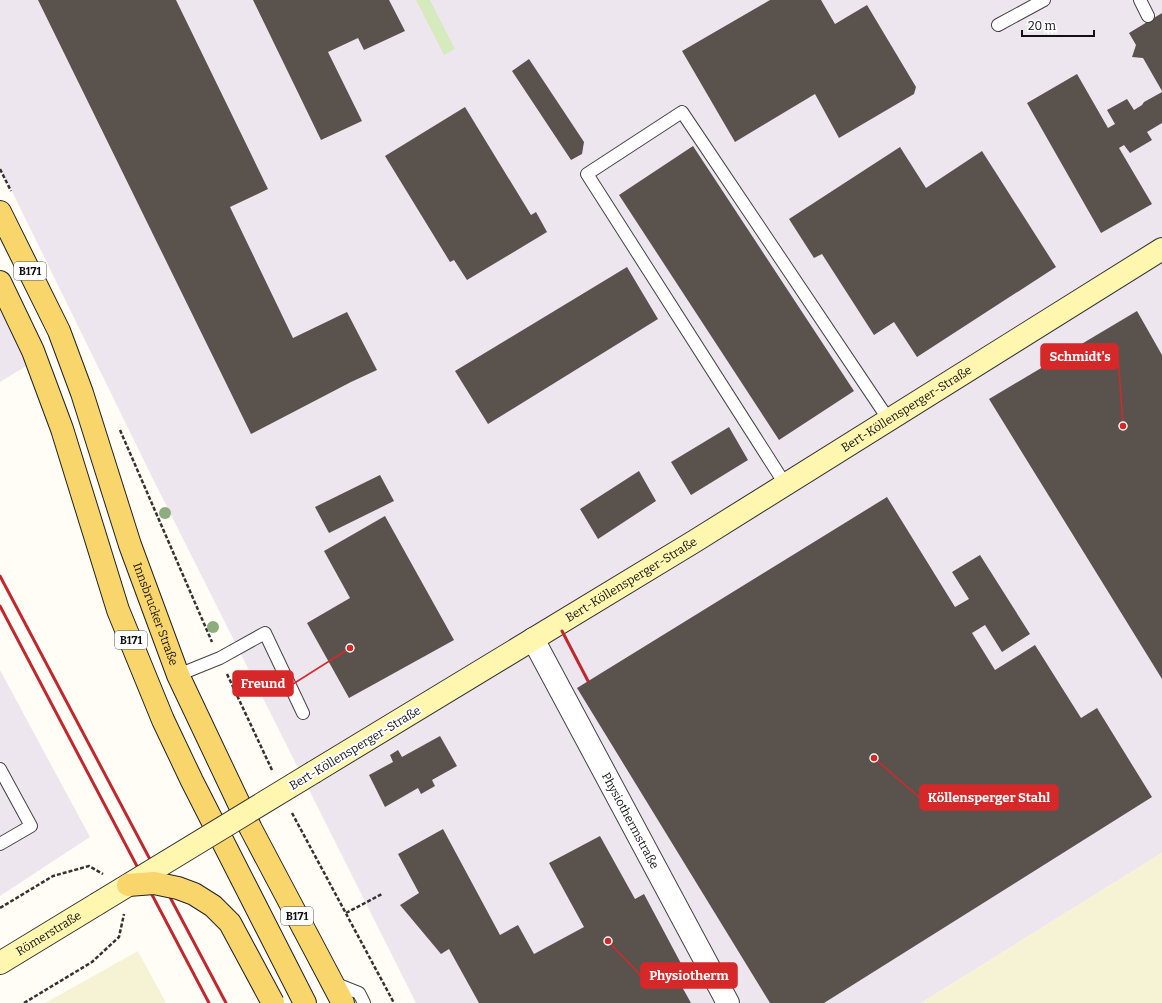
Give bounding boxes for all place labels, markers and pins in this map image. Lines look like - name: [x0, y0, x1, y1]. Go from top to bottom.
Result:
- callout: Schmidt's: [1041, 344, 1118, 369]
- callout: Freund: [233, 671, 293, 696]
- callout: Köllensperger Stahl: [920, 785, 1058, 810]
- callout: Physiotherm: [641, 963, 737, 988]

